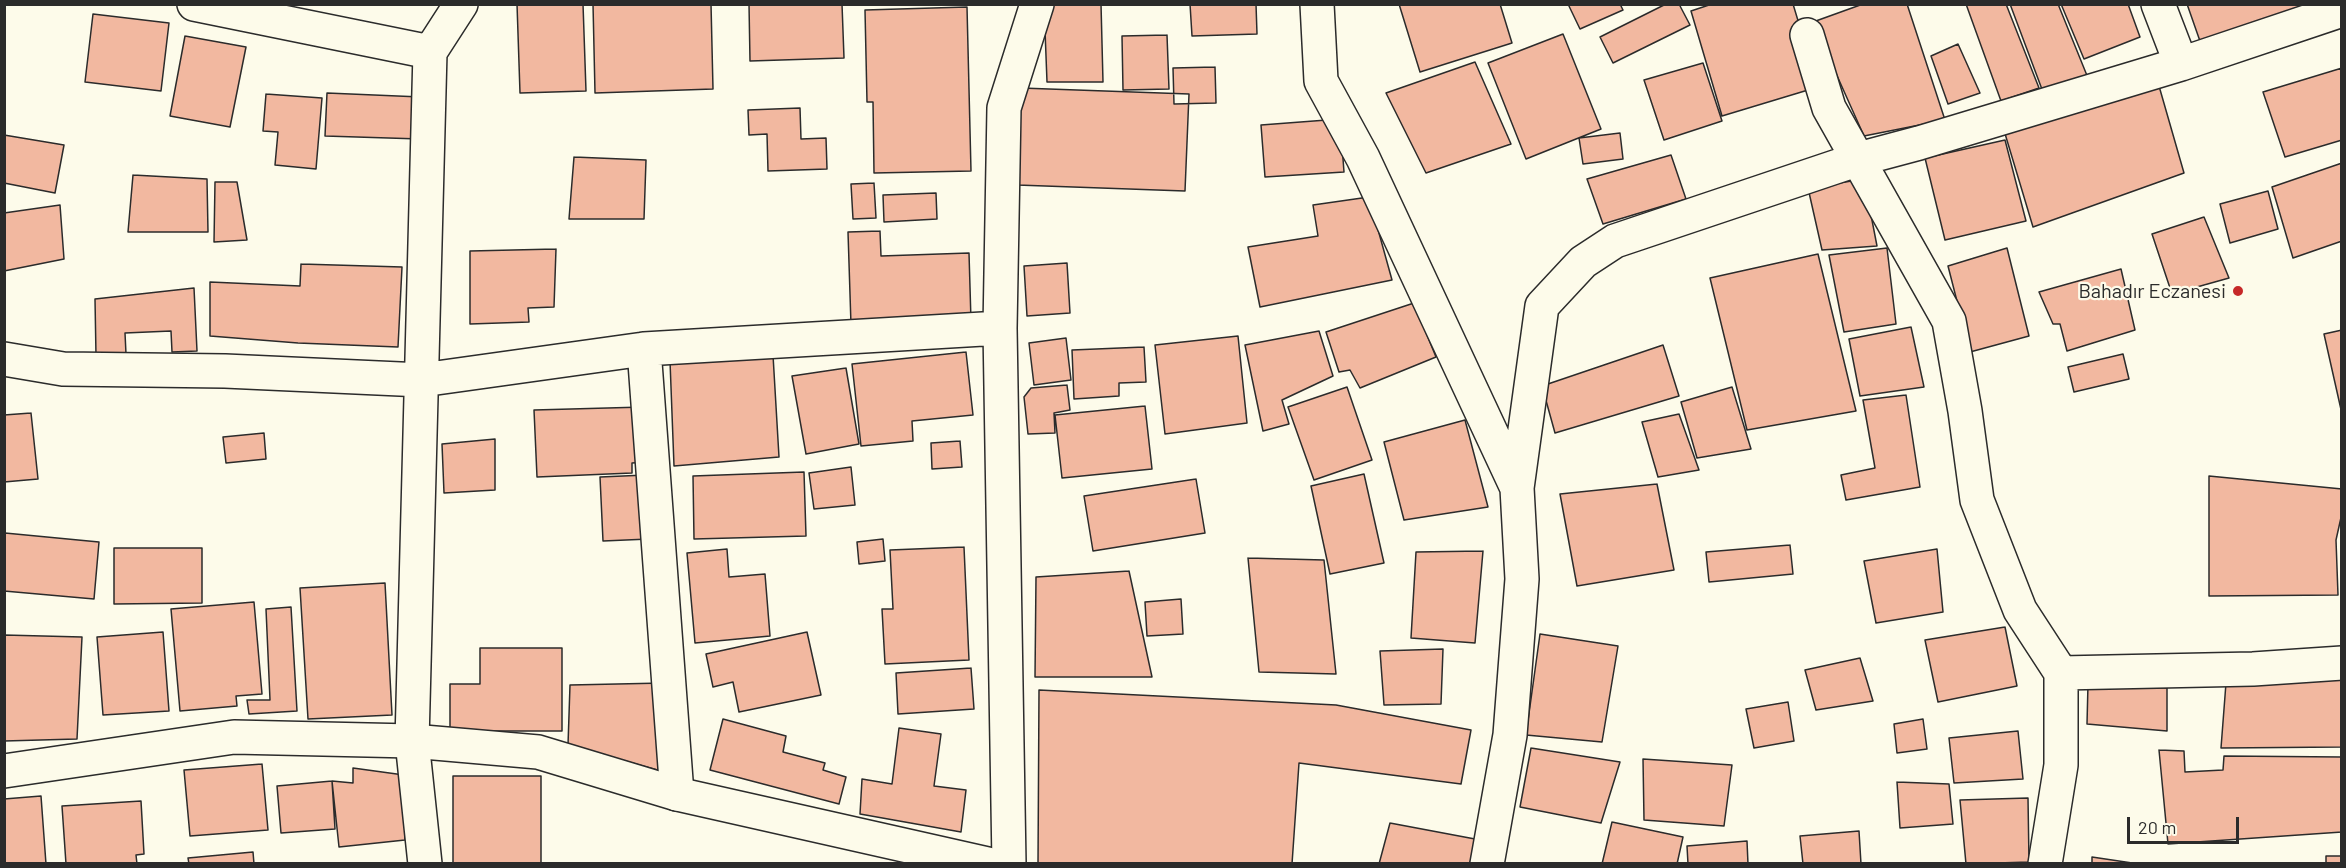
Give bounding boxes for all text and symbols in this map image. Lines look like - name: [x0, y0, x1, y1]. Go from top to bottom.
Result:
- place label: Bahadır Eczanesi: [2078, 279, 2226, 303]
- marker: Bahadır Eczanesi: [2231, 284, 2245, 298]
- scale bar: [2130, 805, 2242, 843]
- text: 20 m: [2138, 816, 2176, 838]

